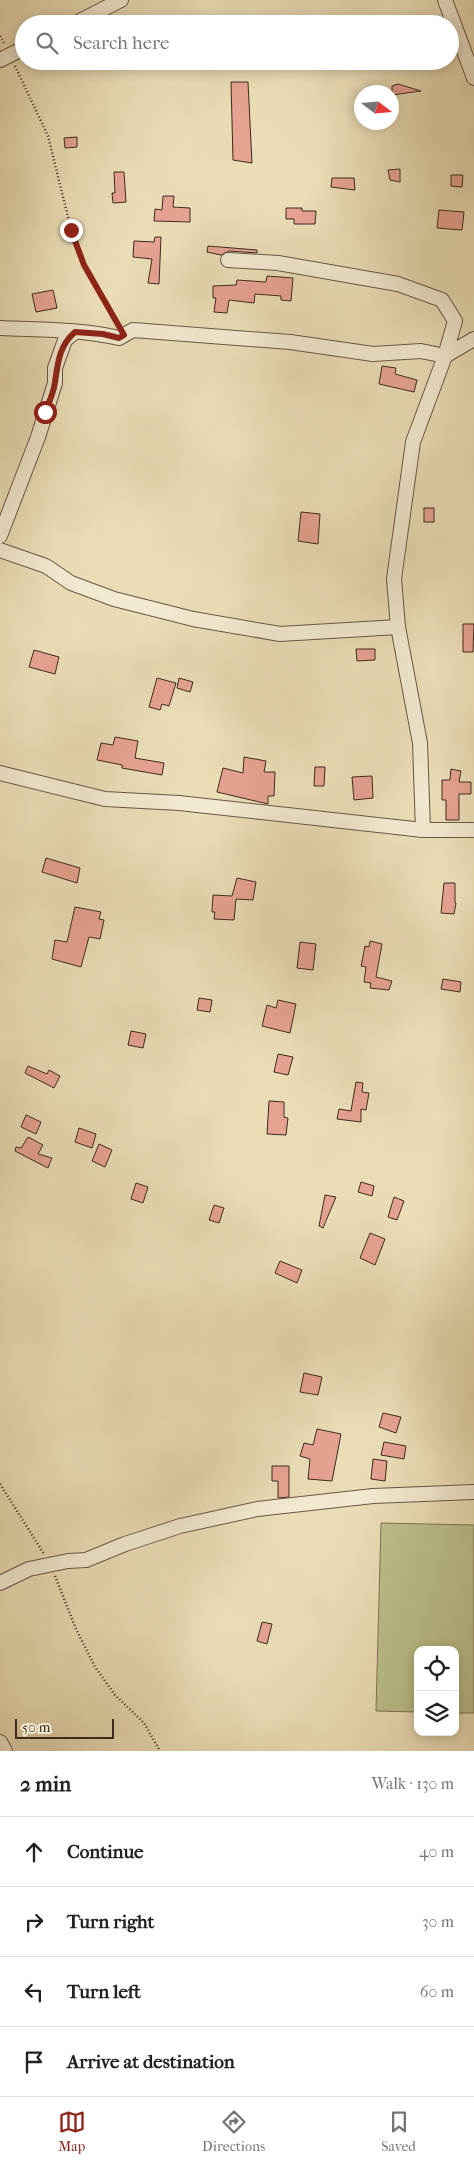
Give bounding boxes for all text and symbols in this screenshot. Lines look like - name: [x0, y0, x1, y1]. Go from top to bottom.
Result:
- search box: [15, 15, 459, 70]
- icon: search: [33, 29, 61, 57]
- text: Search here: [73, 32, 169, 54]
- north arrow: [354, 85, 399, 130]
- route end: [60, 219, 83, 242]
- route start: [34, 401, 57, 424]
- map controls: [414, 1646, 459, 1736]
- button: locate: [414, 1646, 459, 1691]
- button: layers: [414, 1691, 459, 1736]
- scale bar: [15, 1716, 114, 1739]
- text: 50 m: [22, 1719, 50, 1736]
- text: 2 min: [20, 1772, 71, 1796]
- text: Walk · 130 m: [371, 1774, 454, 1793]
- icon: ahead: [20, 1838, 48, 1866]
- text: Continue: [67, 1841, 143, 1863]
- text: 40 m: [419, 1842, 454, 1861]
- icon: right: [20, 1908, 48, 1936]
- text: Turn right: [67, 1911, 154, 1933]
- text: 30 m: [422, 1912, 454, 1931]
- icon: left: [20, 1978, 48, 2006]
- text: Turn left: [67, 1981, 141, 2003]
- text: 60 m: [420, 1982, 454, 2001]
- icon: arrive: [20, 2048, 48, 2076]
- text: Arrive at destination: [67, 2051, 235, 2073]
- tab: Map: [58, 2108, 86, 2155]
- tab: Directions: [202, 2108, 265, 2155]
- tab: Saved: [381, 2108, 416, 2155]

